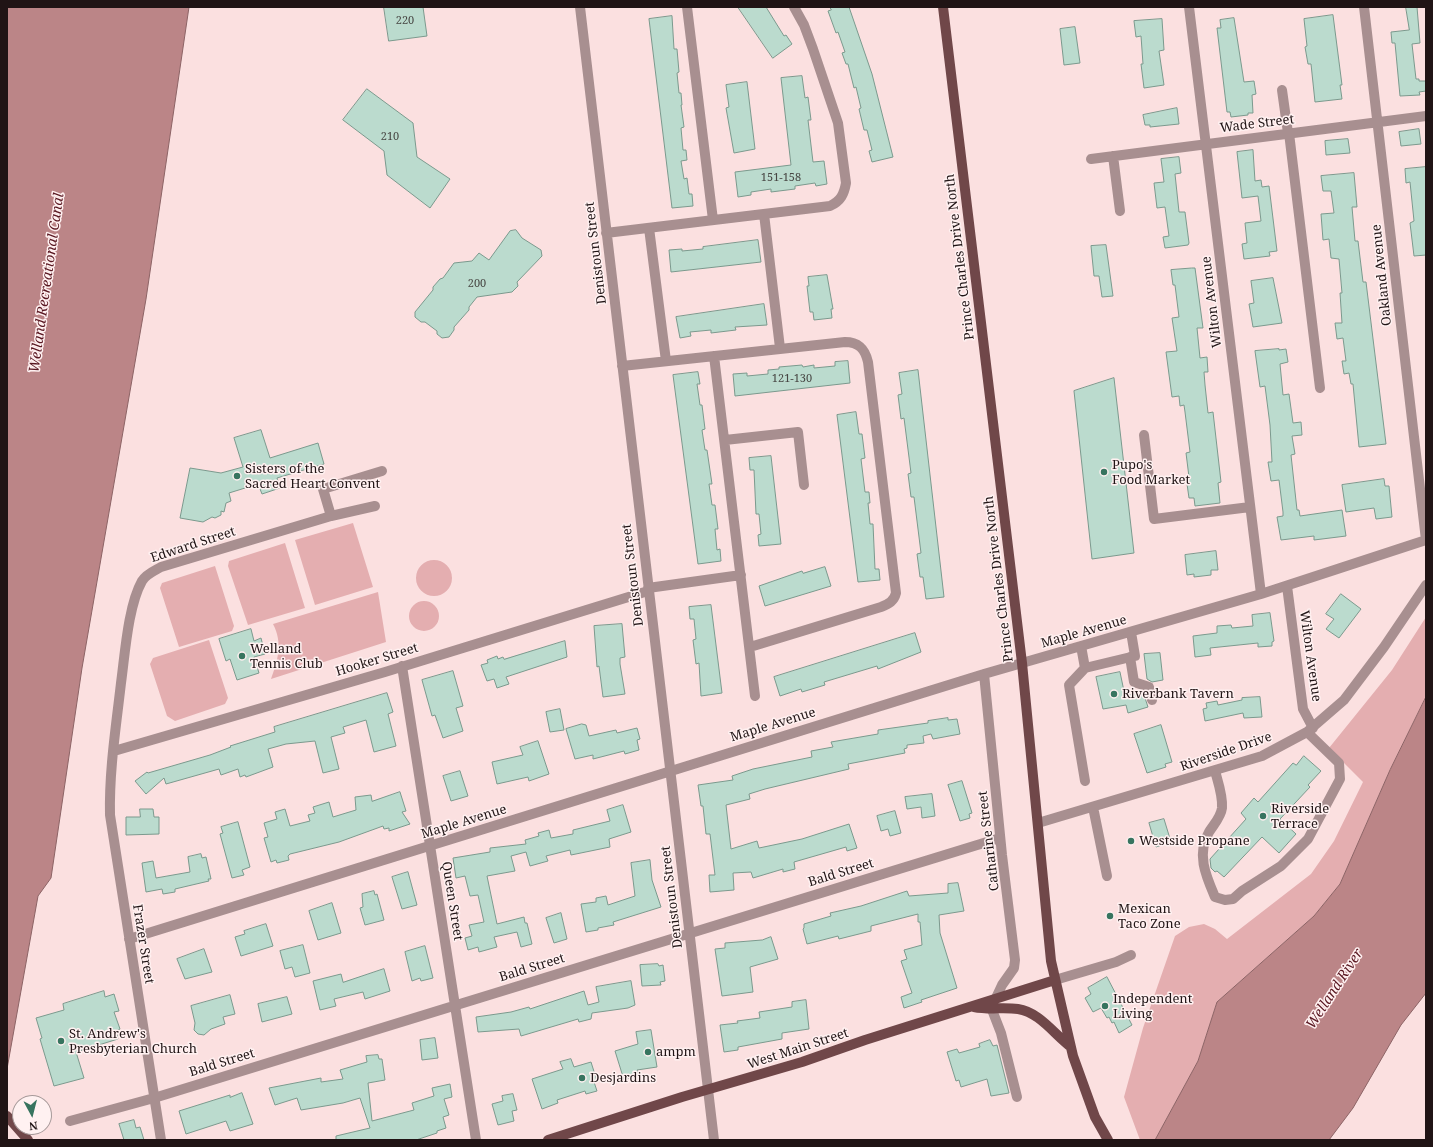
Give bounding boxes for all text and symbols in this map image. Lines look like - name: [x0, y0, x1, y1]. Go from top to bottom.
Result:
- house number: 220: [396, 14, 414, 28]
- street label: Wade Street: [1219, 112, 1295, 136]
- house number: 210: [381, 130, 399, 144]
- house number: 151-158: [761, 171, 801, 185]
- street label: Prince Charles Drive North: [942, 173, 978, 341]
- water label: Welland Recreational Canal: [26, 192, 68, 374]
- street label: Denistoun Street: [582, 201, 610, 305]
- street label: Oakland Avenue: [1369, 223, 1395, 327]
- street label: Wilton Avenue: [1199, 255, 1225, 349]
- house number: 200: [468, 277, 486, 291]
- house number: 121-130: [772, 372, 812, 386]
- place label: Pupo's Food Market: [1112, 457, 1190, 488]
- place label: Sisters of the Sacred Heart Convent: [245, 461, 380, 492]
- marker: Pupo's Food Market: [1099, 467, 1109, 477]
- marker: Sisters of the Sacred Heart Convent: [232, 471, 242, 481]
- street label: Prince Charles Drive North: [981, 495, 1017, 663]
- street label: Denistoun Street: [619, 523, 647, 627]
- street label: Edward Street: [149, 524, 237, 566]
- street label: Wilton Avenue: [1296, 609, 1324, 703]
- street label: Maple Avenue: [1039, 612, 1129, 652]
- street label: Hooker Street: [334, 640, 420, 680]
- place label: Welland Tennis Club: [250, 641, 323, 672]
- marker: Welland Tennis Club: [237, 651, 247, 661]
- place label: Riverbank Tavern: [1122, 686, 1234, 702]
- marker: Riverbank Tavern: [1109, 689, 1119, 699]
- street label: Maple Avenue: [728, 705, 818, 745]
- street label: Riverside Drive: [1178, 729, 1274, 775]
- street label: Catharine Street: [975, 790, 1003, 892]
- place label: Riverside Terrace: [1271, 801, 1329, 832]
- street label: Maple Avenue: [419, 802, 509, 842]
- marker: Riverside Terrace: [1258, 811, 1268, 821]
- place label: Westside Propane: [1139, 833, 1250, 849]
- marker: Westside Propane: [1126, 836, 1136, 846]
- street label: Denistoun Street: [658, 845, 686, 949]
- street label: Bald Street: [806, 856, 876, 890]
- street label: Queen Street: [438, 860, 466, 942]
- place label: Mexican Taco Zone: [1118, 901, 1181, 932]
- street label: Frazer Street: [129, 903, 157, 985]
- marker: Mexican Taco Zone: [1105, 911, 1115, 921]
- water label: Welland River: [1303, 946, 1367, 1032]
- street label: Bald Street: [497, 951, 567, 985]
- place label: Independent Living: [1113, 991, 1192, 1022]
- marker: Independent Living: [1100, 1001, 1110, 1011]
- street label: West Main Street: [746, 1025, 850, 1073]
- place label: St. Andrew's Presbyterian Church: [69, 1026, 197, 1057]
- marker: St. Andrew's Presbyterian Church: [56, 1036, 66, 1046]
- place label: ampm: [656, 1044, 696, 1060]
- street label: Bald Street: [187, 1046, 257, 1080]
- marker: ampm: [643, 1047, 653, 1057]
- place label: Desjardins: [590, 1070, 656, 1086]
- marker: Desjardins: [577, 1073, 587, 1083]
- north arrow: [12, 1095, 52, 1135]
- text: N: [28, 1118, 39, 1134]

